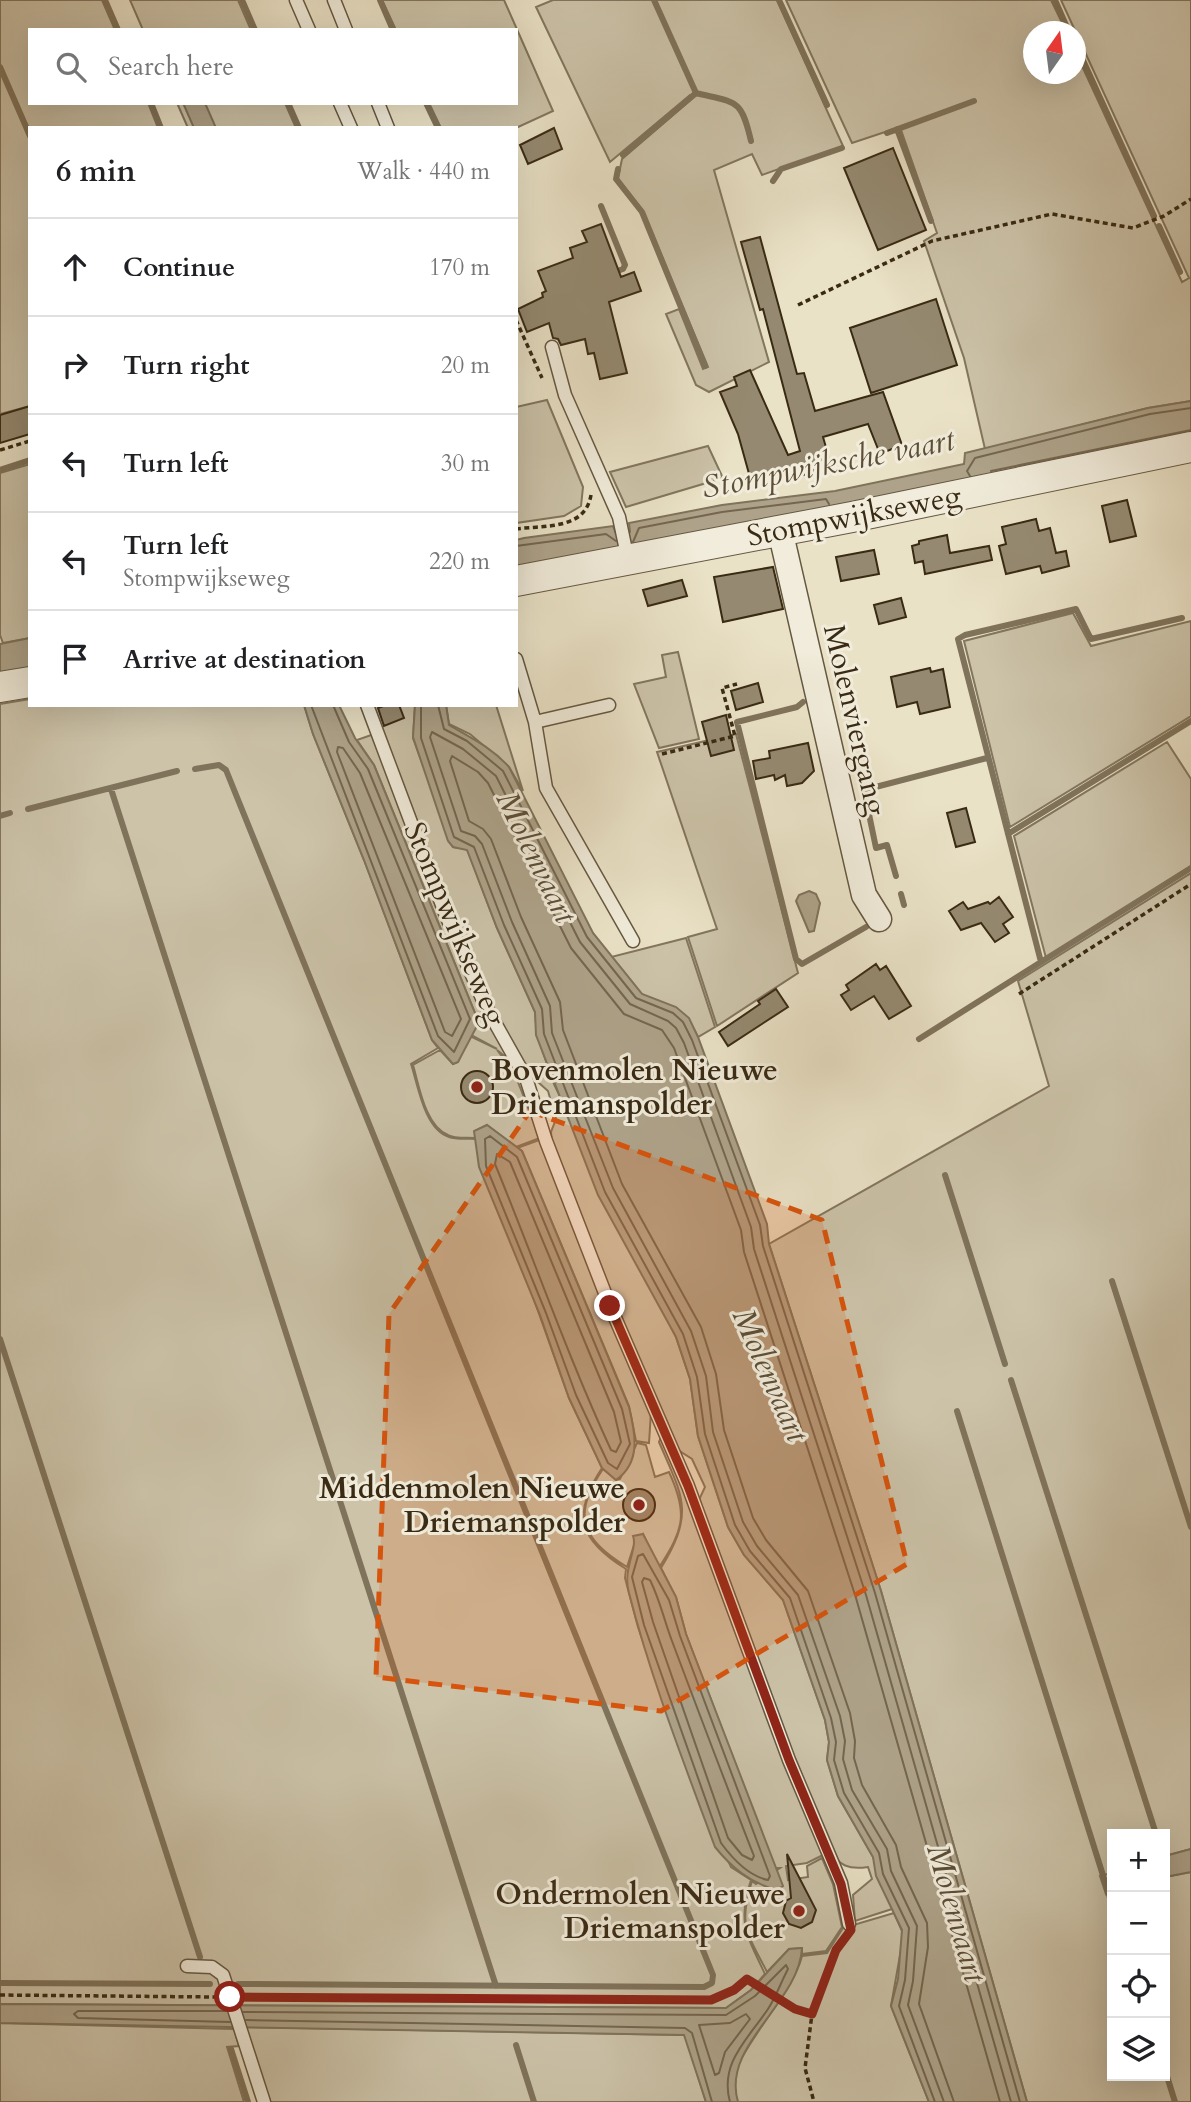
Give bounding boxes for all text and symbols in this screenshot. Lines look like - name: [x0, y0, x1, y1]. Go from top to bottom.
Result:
- north arrow: [1023, 21, 1086, 84]
- search box: [28, 28, 518, 105]
- icon: search: [52, 48, 90, 86]
- text: Search here: [108, 49, 234, 84]
- text: 6 min: [56, 151, 136, 192]
- text: Walk · 440 m: [357, 156, 490, 187]
- icon: ahead: [56, 248, 94, 286]
- text: Continue: [123, 250, 235, 285]
- text: 170 m: [429, 252, 490, 283]
- icon: right: [56, 346, 94, 384]
- text: Turn right: [123, 348, 250, 383]
- text: 20 m: [441, 350, 490, 381]
- water label: Stompwijksche vaart: [698, 418, 959, 510]
- icon: left: [56, 444, 94, 482]
- text: Turn left: [123, 446, 228, 481]
- text: 30 m: [441, 448, 490, 479]
- street label: Stompwijkseweg: [743, 475, 965, 557]
- text: Turn left: [123, 528, 228, 563]
- icon: left: [56, 542, 94, 580]
- text: 220 m: [429, 546, 490, 577]
- text: Stompwijkseweg: [123, 563, 290, 594]
- street label: Molenviergang: [813, 621, 897, 820]
- icon: arrive: [56, 640, 94, 678]
- text: Arrive at destination: [123, 642, 366, 677]
- water label: Molenvaart: [485, 783, 587, 931]
- street label: Stompwijkseweg: [394, 816, 516, 1032]
- place label: Bovenmolen Nieuwe Driemanspolder: [491, 1050, 778, 1125]
- marker: Bovenmolen Nieuwe Driemanspolder: [469, 1079, 485, 1095]
- route end: [594, 1290, 625, 1321]
- water label: Molenvaart: [721, 1301, 819, 1450]
- place label: Middenmolen Nieuwe Driemanspolder: [319, 1468, 626, 1543]
- marker: Middenmolen Nieuwe Driemanspolder: [631, 1497, 647, 1513]
- map controls: [1107, 1829, 1170, 2081]
- button: +: [1107, 1829, 1170, 1892]
- water label: Molenvaart: [915, 1839, 997, 1988]
- place label: Ondermolen Nieuwe Driemanspolder: [495, 1874, 786, 1949]
- button: −: [1107, 1892, 1170, 1955]
- marker: Ondermolen Nieuwe Driemanspolder: [791, 1903, 807, 1919]
- button: locate: [1107, 1955, 1170, 2018]
- route start: [214, 1981, 245, 2012]
- button: layers: [1107, 2018, 1170, 2081]

